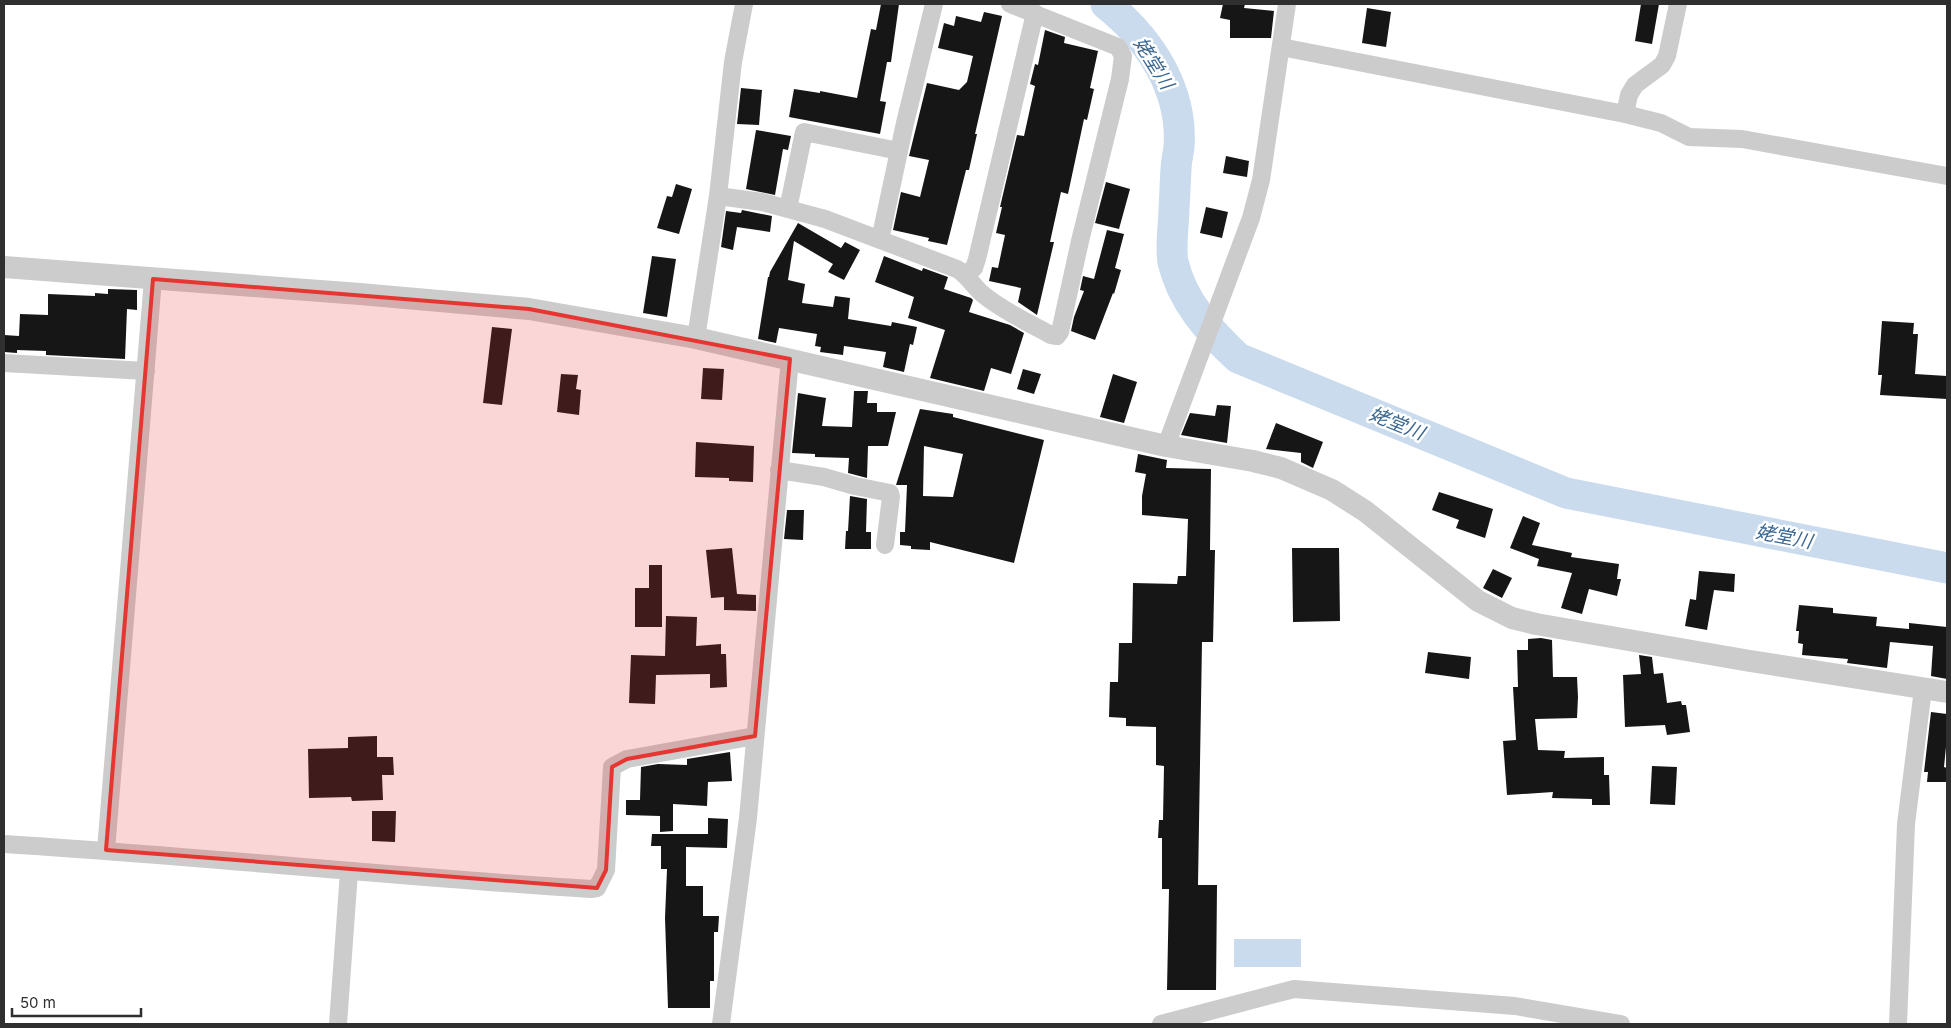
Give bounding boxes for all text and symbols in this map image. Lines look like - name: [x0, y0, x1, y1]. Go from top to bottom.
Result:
- water label: 姥堂川: [1129, 33, 1179, 95]
- water label: 姥堂川: [1366, 402, 1429, 446]
- water label: 姥堂川: [1754, 520, 1816, 554]
- scale bar: [12, 986, 141, 1018]
- text: 50 m: [20, 993, 56, 1012]

